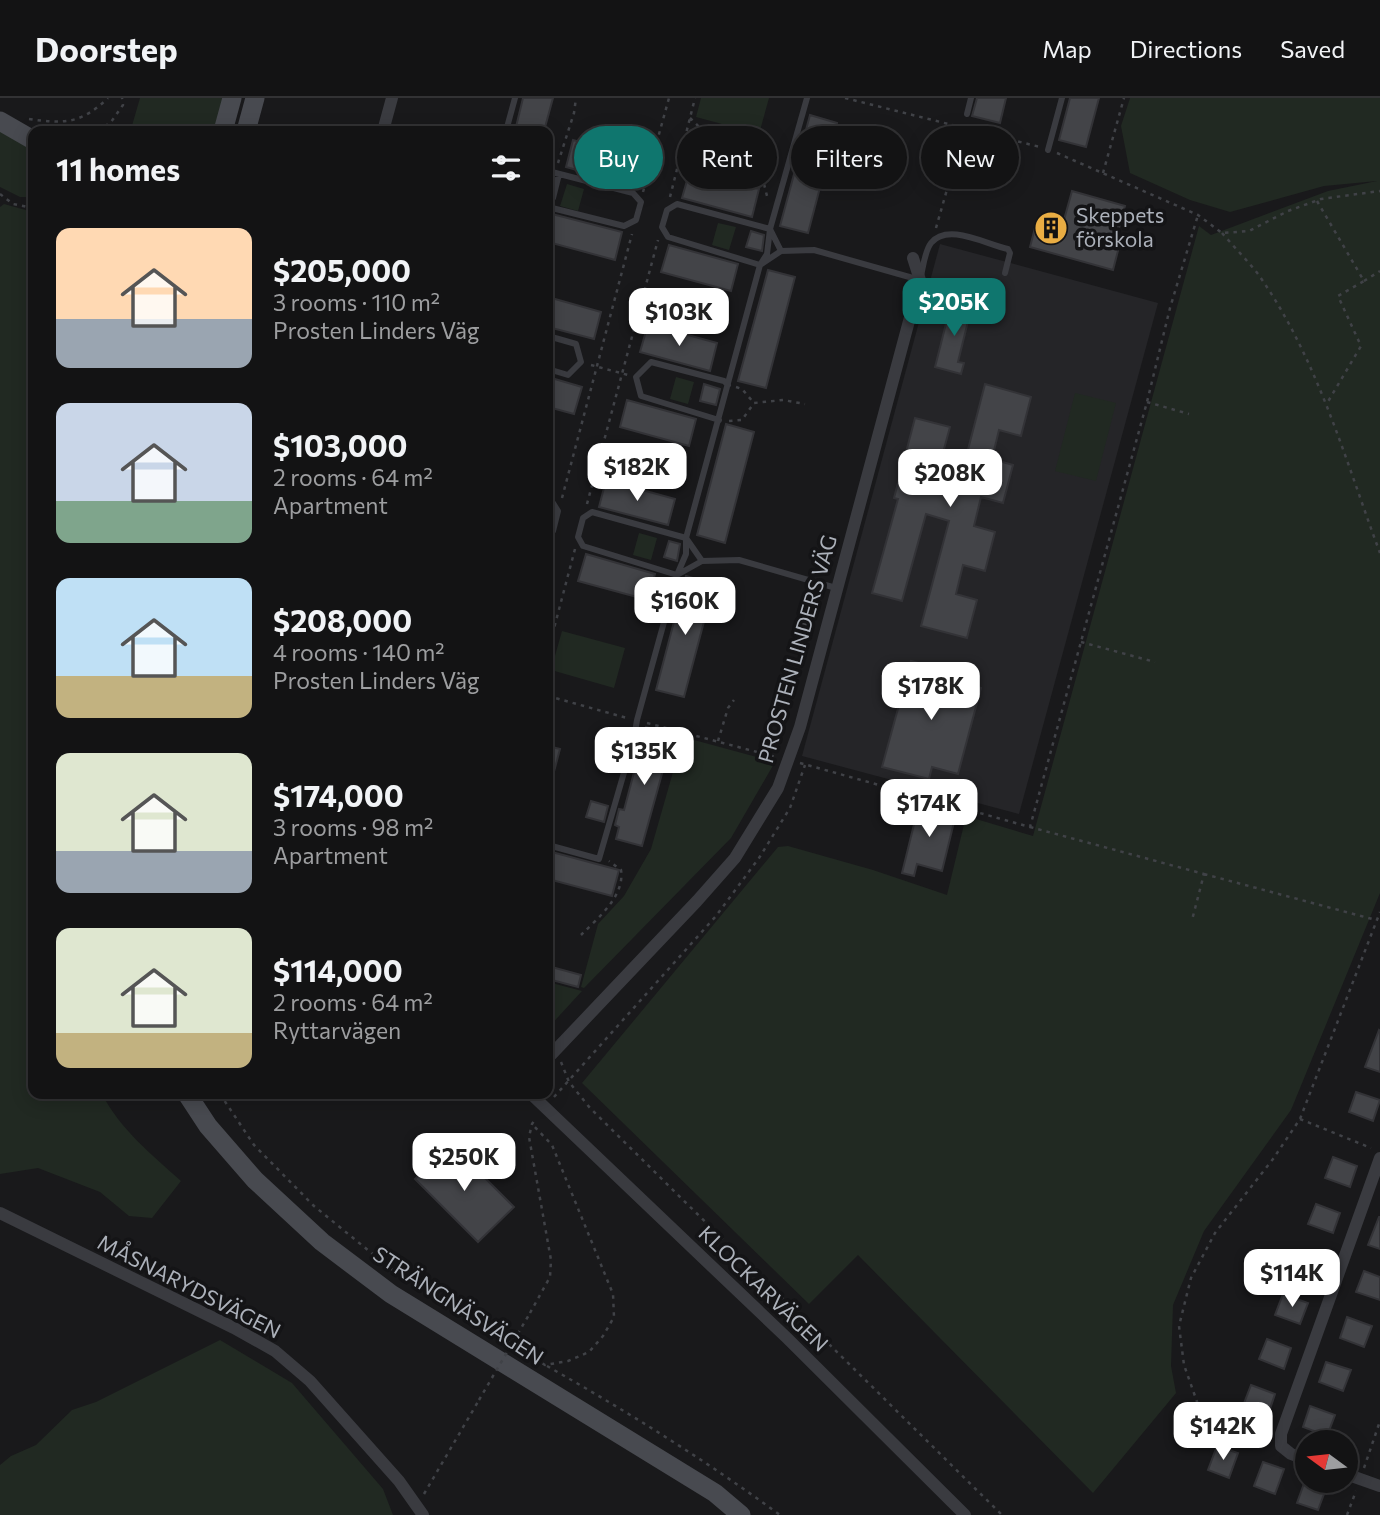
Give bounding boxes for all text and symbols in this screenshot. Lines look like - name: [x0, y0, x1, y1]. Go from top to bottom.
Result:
- text: Doorstep: [35, 28, 178, 69]
- text: Map: [1042, 34, 1092, 63]
- text: Directions: [1130, 34, 1242, 63]
- text: Saved: [1280, 34, 1345, 63]
- chip: Buy: [574, 126, 663, 189]
- chip: Rent: [677, 126, 777, 189]
- chip: Filters: [791, 126, 907, 189]
- chip: New: [921, 126, 1019, 189]
- icon: filters: [487, 149, 525, 187]
- text: 11 homes: [56, 150, 180, 187]
- place label: Skeppets förskola: [1076, 202, 1164, 251]
- building icon: Skeppets förskola: [1032, 209, 1070, 247]
- text: $205,000: [273, 251, 411, 288]
- icon: home: [112, 256, 196, 340]
- pin: $205K: [905, 278, 1003, 338]
- text: $205K: [919, 287, 989, 315]
- text: 3 rooms · 110 m²: [273, 288, 440, 316]
- pin: $103K: [630, 288, 728, 348]
- text: $103K: [645, 297, 713, 325]
- text: Prosten Linders Väg: [273, 316, 479, 344]
- text: $103,000: [273, 426, 408, 463]
- icon: home: [112, 431, 196, 515]
- pin: $182K: [588, 444, 686, 503]
- pin: $208K: [901, 450, 999, 509]
- text: $182K: [604, 452, 670, 480]
- text: $208K: [914, 458, 986, 486]
- text: 2 rooms · 64 m²: [273, 463, 433, 491]
- text: Apartment: [273, 491, 388, 519]
- street label: PROSTEN LINDERS VÄG: [752, 532, 841, 766]
- pin: $160K: [636, 578, 734, 637]
- text: $160K: [650, 586, 720, 614]
- text: $208,000: [273, 601, 412, 638]
- icon: home: [112, 606, 196, 690]
- text: 4 rooms · 140 m²: [273, 638, 445, 666]
- pin: $178K: [882, 662, 980, 722]
- text: Prosten Linders Väg: [273, 666, 479, 694]
- text: $178K: [898, 671, 964, 699]
- pin: $135K: [595, 728, 693, 787]
- text: $135K: [611, 736, 677, 764]
- text: $174,000: [273, 776, 404, 813]
- pin: $174K: [880, 780, 978, 839]
- icon: home: [112, 781, 196, 865]
- text: $174K: [896, 788, 962, 816]
- text: 3 rooms · 98 m²: [273, 813, 433, 841]
- text: Apartment: [273, 841, 388, 869]
- text: $114,000: [273, 951, 403, 988]
- icon: home: [112, 956, 196, 1040]
- text: 2 rooms · 64 m²: [273, 988, 433, 1016]
- text: Ryttarvägen: [273, 1016, 401, 1044]
- pin: $250K: [415, 1134, 513, 1193]
- text: $250K: [428, 1142, 500, 1170]
- street label: KLOCKARVÄGEN: [694, 1220, 834, 1356]
- street label: MÅSNARYDSVÄGEN: [94, 1229, 285, 1343]
- street label: STRÄNGNÄSVÄGEN: [369, 1240, 549, 1369]
- pin: $114K: [1243, 1250, 1341, 1309]
- text: $114K: [1260, 1258, 1324, 1286]
- pin: $142K: [1174, 1402, 1272, 1462]
- text: $142K: [1190, 1411, 1256, 1439]
- north arrow: [1295, 1430, 1358, 1493]
- map controls: [1295, 1430, 1358, 1493]

